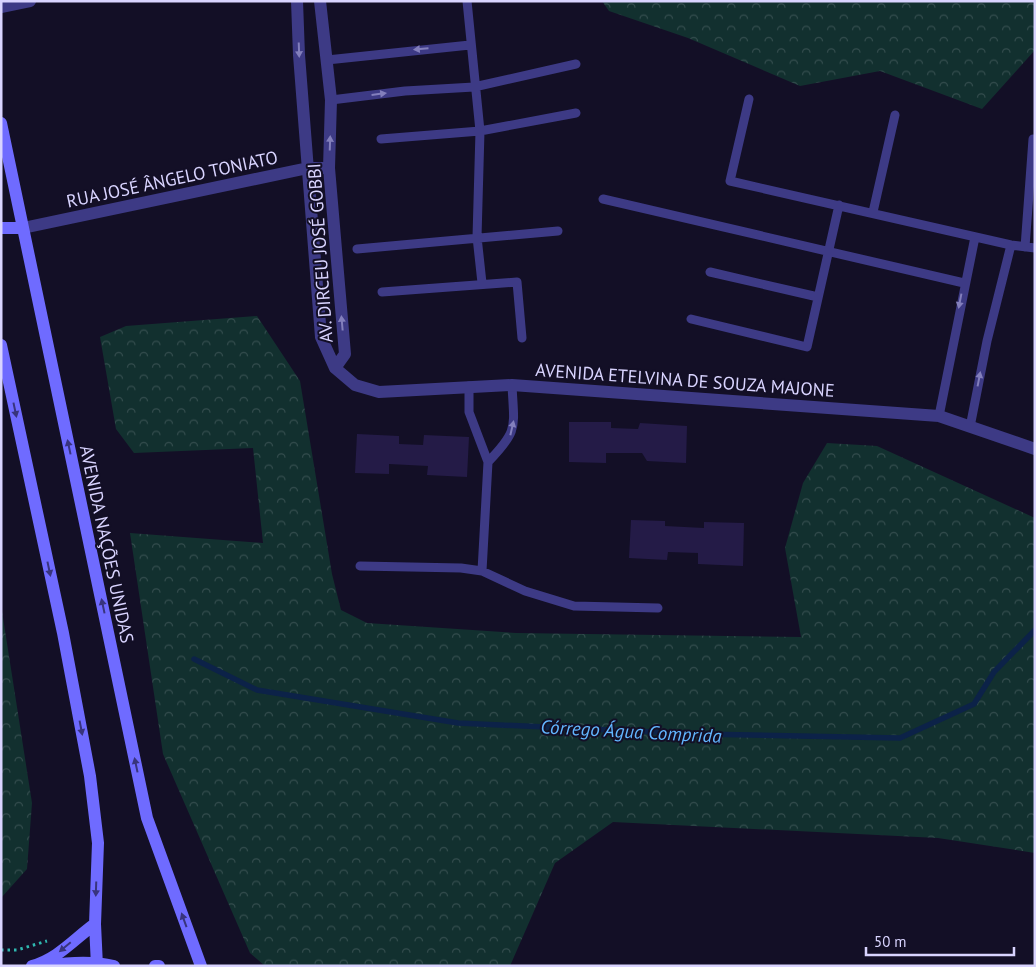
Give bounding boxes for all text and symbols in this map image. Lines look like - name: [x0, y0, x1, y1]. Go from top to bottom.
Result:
- one-way arrow: [295, 42, 303, 58]
- one-way arrow: [413, 46, 429, 54]
- one-way arrow: [372, 90, 388, 98]
- one-way arrow: [326, 135, 334, 151]
- street label: RUA JOSÉ ÂNGELO TONIATO: [64, 145, 280, 213]
- street label: AV. DIRCEU JOSÉ GOBBI: [302, 162, 338, 344]
- one-way arrow: [956, 294, 964, 310]
- one-way arrow: [338, 314, 346, 330]
- street label: AVENIDA ETELVINA DE SOUZA MAJONE: [535, 358, 835, 402]
- one-way arrow: [975, 371, 983, 386]
- one-way arrow: [11, 402, 19, 417]
- one-way arrow: [508, 420, 516, 436]
- one-way arrow: [65, 439, 73, 455]
- street label: AVENIDA NAÇÕES UNIDAS: [75, 443, 139, 645]
- one-way arrow: [45, 561, 53, 576]
- one-way arrow: [98, 598, 106, 614]
- water label: Córrego Água Comprida: [540, 714, 723, 748]
- one-way arrow: [78, 721, 86, 737]
- one-way arrow: [132, 757, 140, 773]
- one-way arrow: [92, 882, 100, 898]
- one-way arrow: [180, 912, 188, 927]
- scale bar: [866, 924, 1014, 956]
- text: 50 m: [874, 932, 907, 951]
- one-way arrow: [59, 942, 72, 953]

